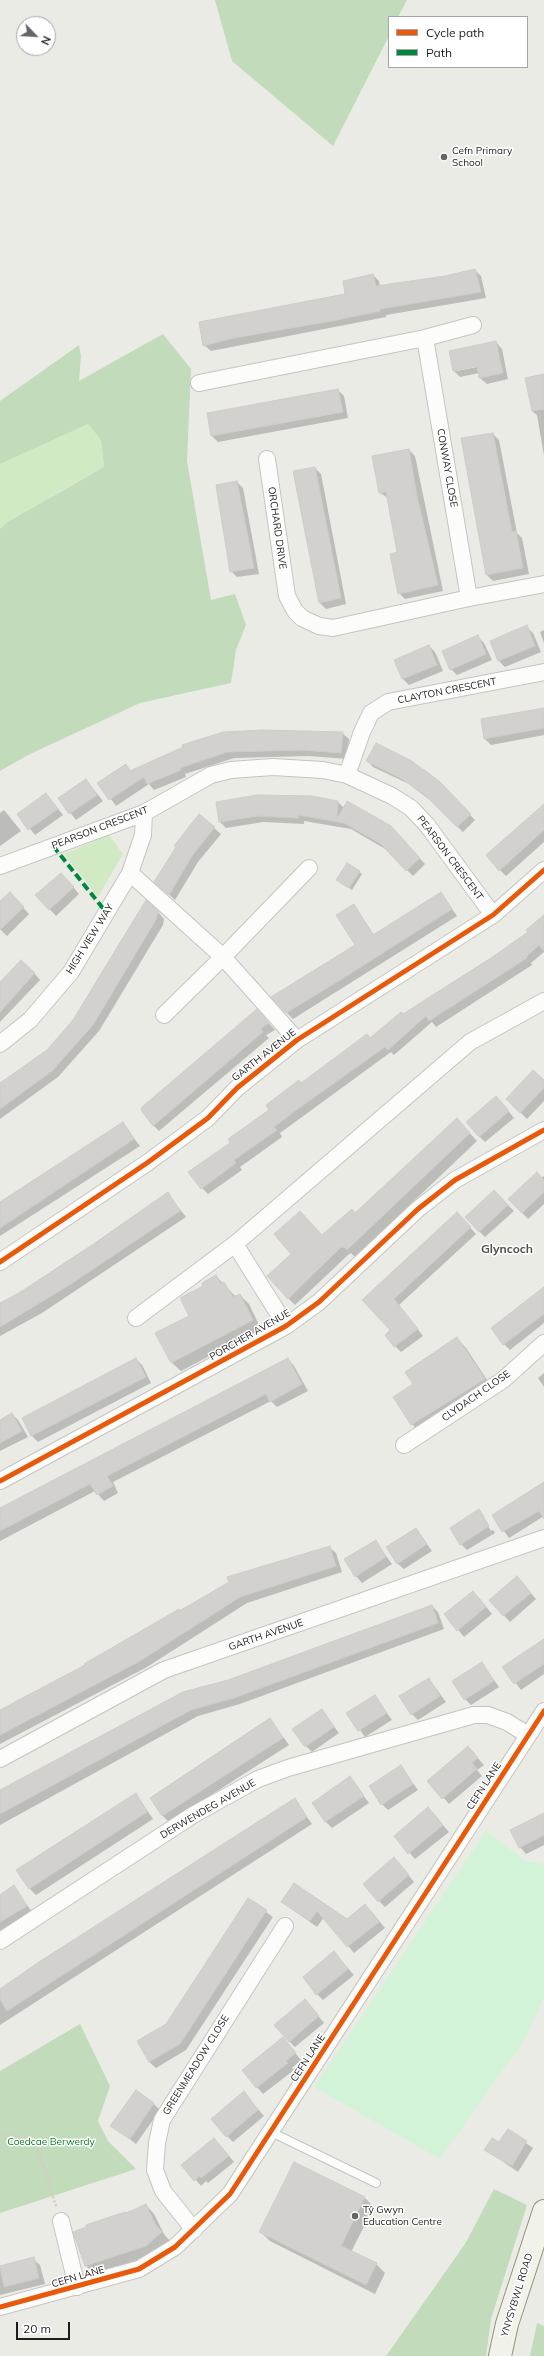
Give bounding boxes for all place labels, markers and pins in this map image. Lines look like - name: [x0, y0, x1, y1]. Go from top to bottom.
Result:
- place label: Cefn Primary School: [452, 145, 512, 168]
- marker: Cefn Primary School: [439, 152, 449, 162]
- place label: Tŷ Gwyn Education Centre: [363, 2204, 442, 2228]
- marker: Tŷ Gwyn Education Centre: [350, 2211, 360, 2221]

